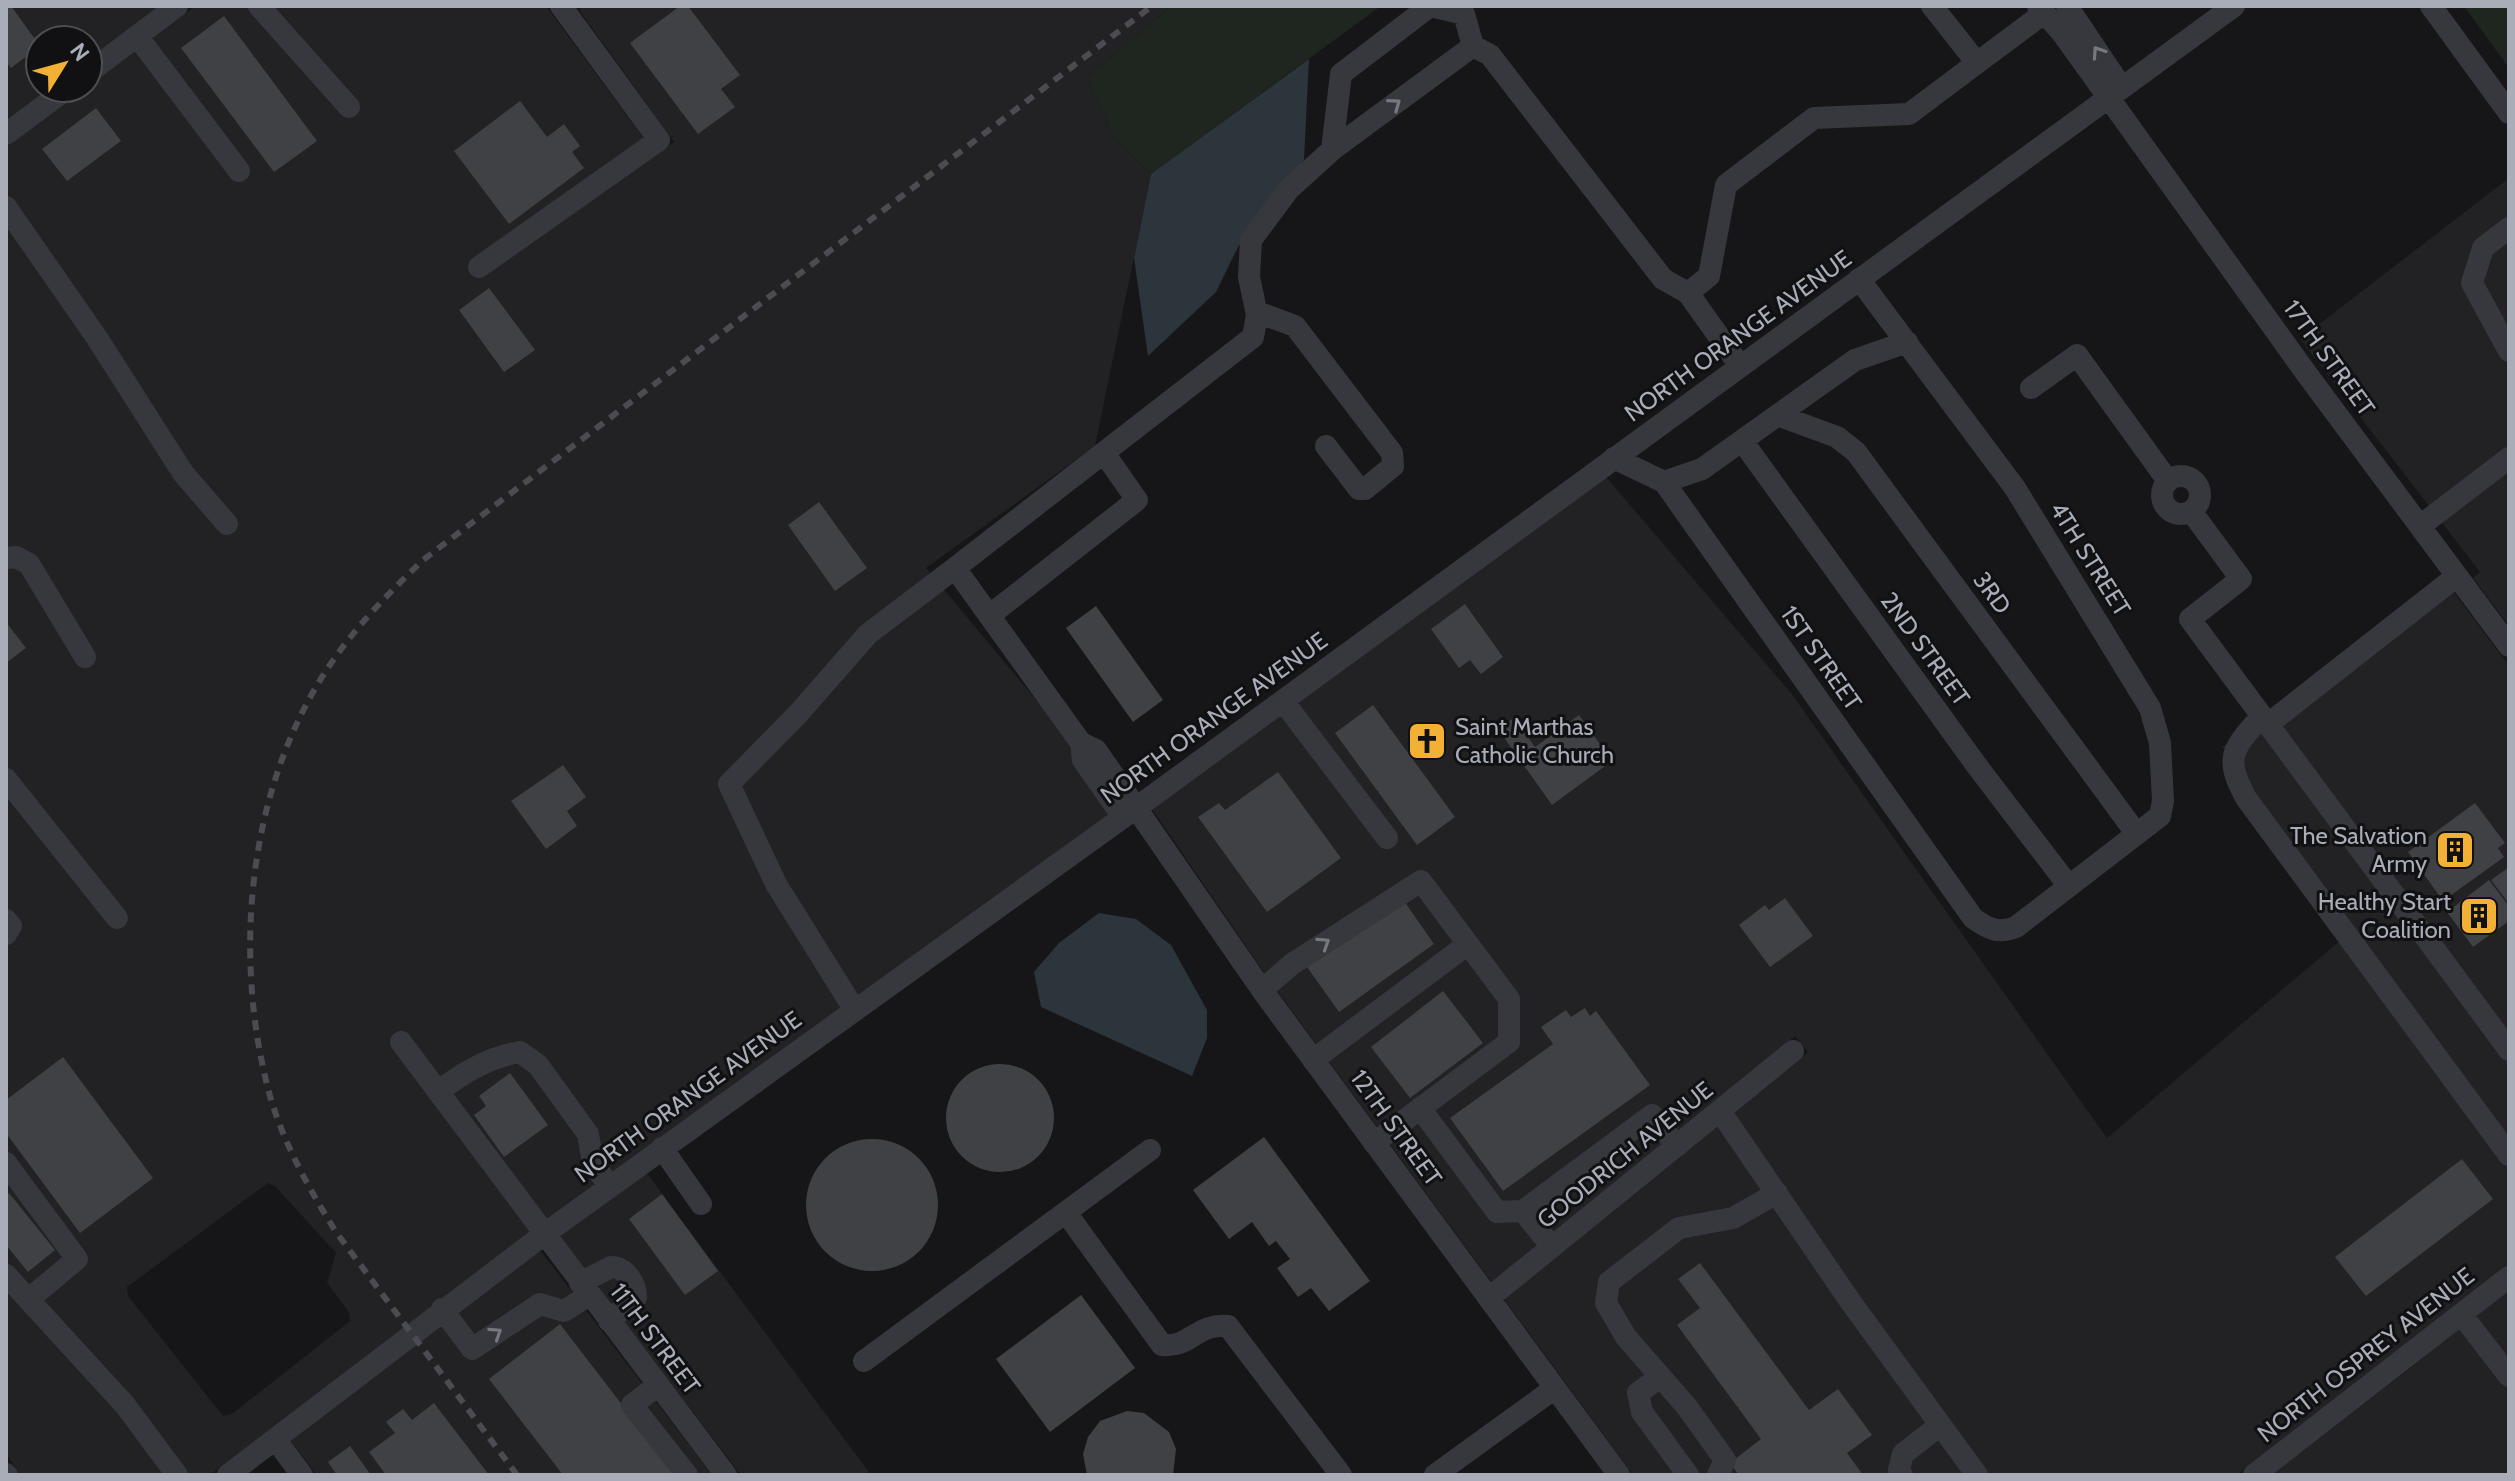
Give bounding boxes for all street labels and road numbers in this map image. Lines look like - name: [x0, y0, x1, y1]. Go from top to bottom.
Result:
- street label: NORTH ORANGE AVENUE: [1619, 244, 1857, 428]
- street label: 17TH STREET: [2278, 294, 2381, 421]
- street label: 4TH STREET: [2044, 496, 2137, 621]
- street label: 3RD: [1967, 566, 2017, 619]
- street label: 2ND STREET: [1875, 586, 1976, 711]
- street label: 1ST STREET: [1775, 600, 1868, 716]
- street label: NORTH ORANGE AVENUE: [1095, 626, 1333, 810]
- street label: NORTH ORANGE AVENUE: [569, 1005, 807, 1189]
- street label: 12TH STREET: [1345, 1064, 1448, 1191]
- street label: GOODRICH AVENUE: [1531, 1075, 1718, 1234]
- street label: NORTH OSPREY AVENUE: [2252, 1261, 2480, 1448]
- street label: 11TH STREET: [604, 1277, 707, 1400]

